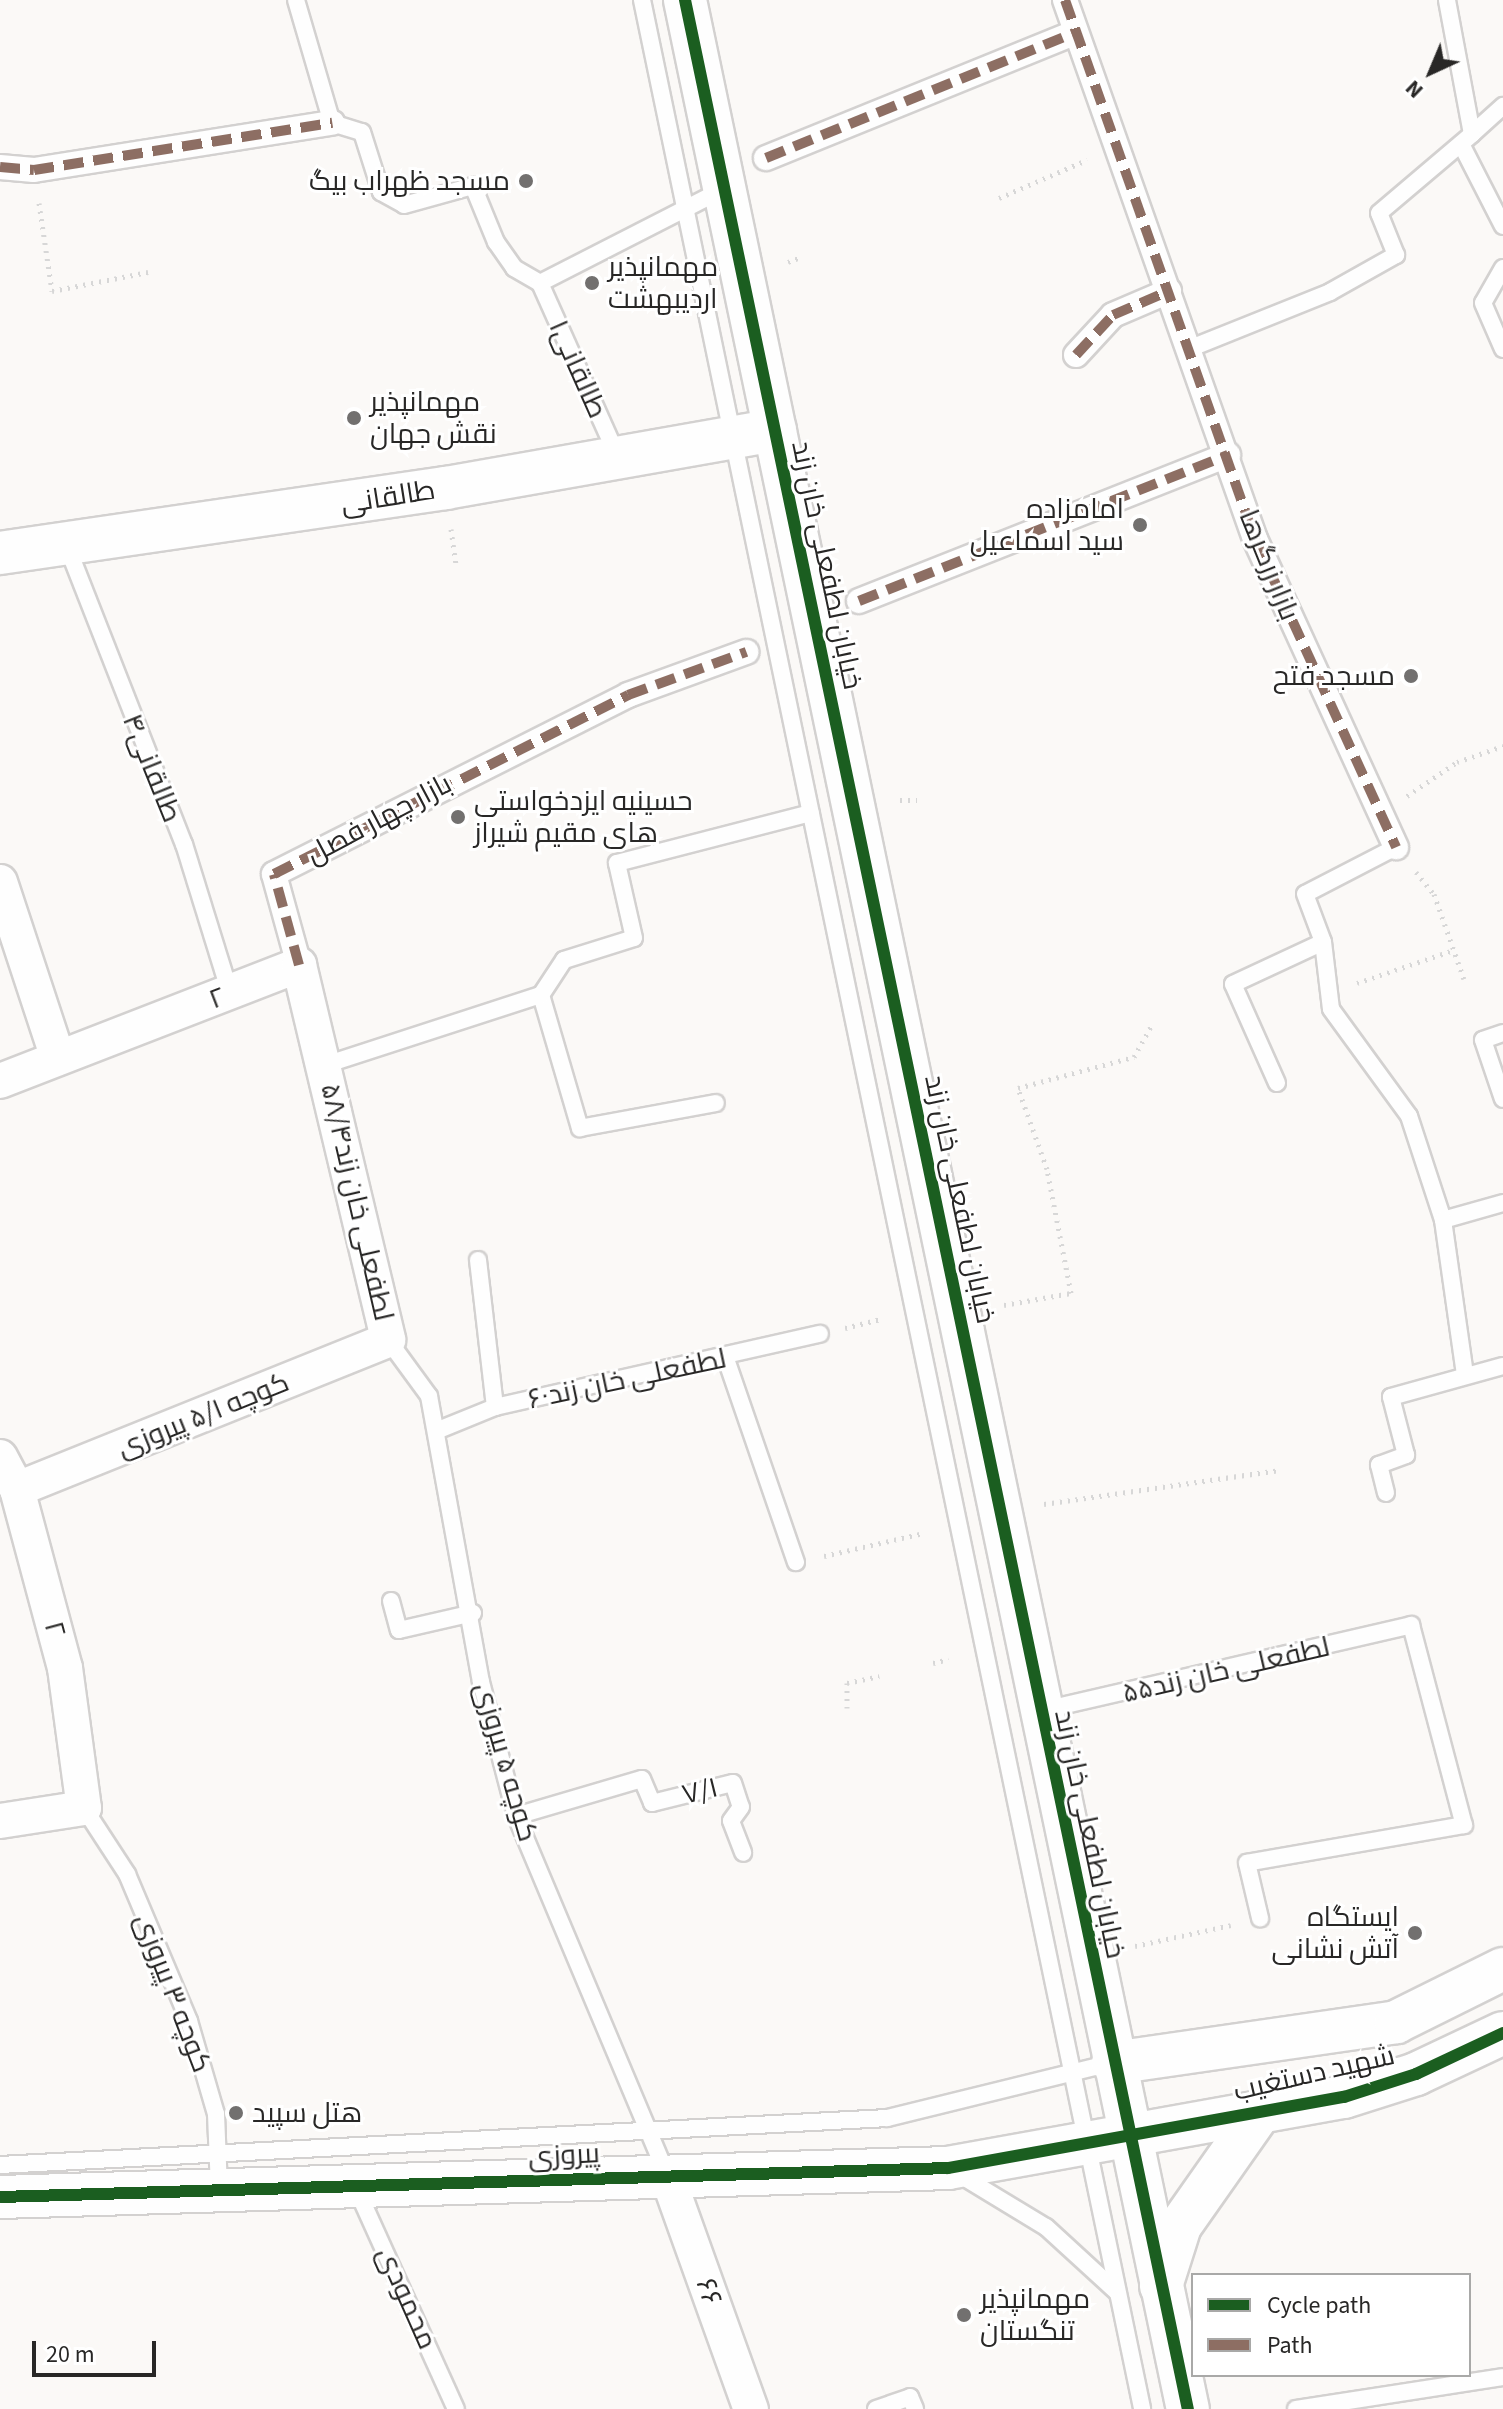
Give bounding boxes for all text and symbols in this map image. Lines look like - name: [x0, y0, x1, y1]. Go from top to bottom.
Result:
- north arrow: [1391, 32, 1471, 112]
- text: N: [1398, 73, 1431, 106]
- place label: مسجد ظهراب بیگ: [309, 164, 510, 198]
- marker: مسجد ظهراب بیگ: [517, 172, 535, 190]
- place label: مهمانپذیر اردیبهشت: [608, 250, 718, 316]
- marker: مهمانپذیر اردیبهشت: [583, 274, 601, 292]
- street label: طالقانی۱: [542, 315, 614, 423]
- place label: مهمانپذیر نقش جهان: [370, 385, 497, 451]
- marker: مهمانپذیر نقش جهان: [345, 409, 363, 427]
- street label: خیابان لطفعلی خان زند: [784, 438, 870, 692]
- street label: طالقانی: [338, 473, 438, 521]
- place label: امامزاده سید اسماعیل: [970, 492, 1124, 558]
- street label: بازار زرگرها: [1232, 505, 1306, 625]
- marker: امامزاده سید اسماعیل: [1131, 516, 1149, 534]
- place label: مسجد فتح: [1273, 659, 1395, 693]
- marker: مسجد فتح: [1402, 667, 1420, 685]
- street label: طالقانی۴: [115, 709, 189, 827]
- street label: بازار چهار فصل: [301, 767, 457, 871]
- place label: حسینیه ایزدخواستی های مقیم شیراز: [474, 784, 692, 850]
- marker: حسینیه ایزدخواستی های مقیم شیراز: [449, 808, 467, 826]
- street label: ۲: [204, 980, 230, 1016]
- street label: خیابان لطفعلی خان زند: [917, 1072, 1003, 1326]
- street label: لطفعلی خان زند۵۸/۴: [313, 1080, 401, 1324]
- street label: لطفعلی خان زند۶۰: [525, 1342, 729, 1416]
- street label: کوچه ۵/۱ پیروزی: [112, 1365, 294, 1465]
- street label: ۲: [37, 1618, 73, 1640]
- street label: لطفعلی خان زند۵۵: [1119, 1630, 1333, 1710]
- street label: کوچه ۵ پیروزی: [467, 1679, 545, 1845]
- street label: خیابان لطفعلی خان زند: [1047, 1707, 1133, 1961]
- street label: ۷/۱: [679, 1770, 721, 1812]
- place label: ایستگاه آتش نشانی: [1271, 1900, 1399, 1966]
- street label: کوچه ۳ پیروزی: [127, 1909, 219, 2077]
- marker: ایستگاه آتش نشانی: [1406, 1924, 1424, 1942]
- street label: شهید دستغیب: [1230, 2038, 1398, 2108]
- place label: هتل سپید: [252, 2096, 362, 2130]
- marker: هتل سپید: [227, 2104, 245, 2122]
- street label: پیروزی: [527, 2136, 601, 2174]
- street label: محمودی: [370, 2242, 444, 2354]
- legend: [1191, 2273, 1471, 2377]
- street label: ۶۶: [689, 2274, 729, 2310]
- place label: مهمانپذیر تنگستان: [980, 2282, 1090, 2348]
- text: Cycle path: [1267, 2288, 1371, 2323]
- marker: مهمانپذیر تنگستان: [955, 2306, 973, 2324]
- scale bar: [36, 2325, 160, 2375]
- text: Path: [1267, 2328, 1313, 2363]
- text: 20 m: [46, 2337, 95, 2372]

